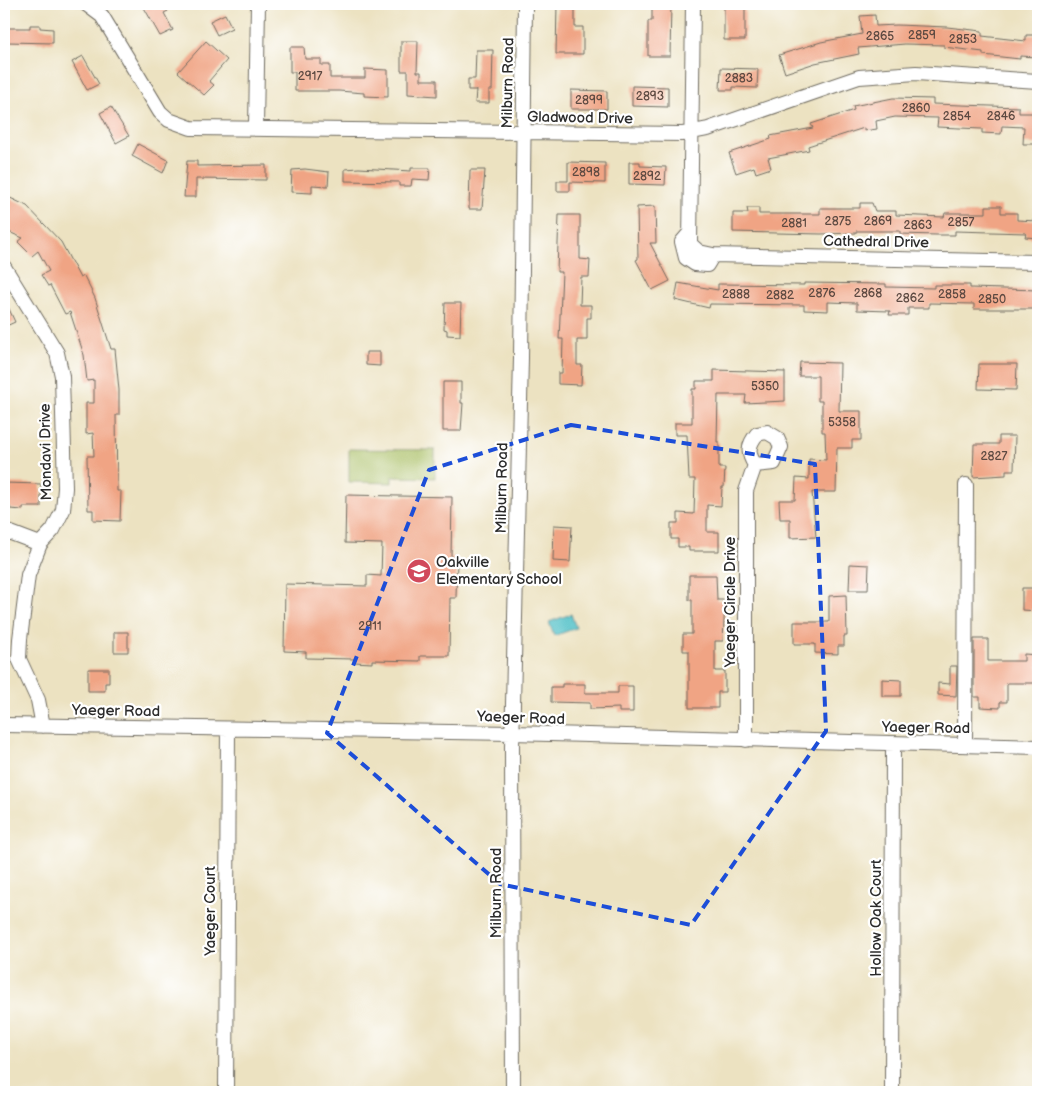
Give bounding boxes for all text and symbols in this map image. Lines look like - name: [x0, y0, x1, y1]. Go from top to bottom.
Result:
- house number: 2859: [908, 28, 936, 43]
- house number: 2865: [866, 29, 894, 44]
- house number: 2853: [949, 32, 977, 47]
- street label: Milburn Road: [498, 38, 518, 128]
- house number: 2917: [298, 69, 322, 84]
- house number: 2883: [725, 71, 753, 86]
- house number: 2893: [636, 89, 664, 104]
- house number: 2899: [575, 93, 603, 108]
- house number: 2860: [902, 101, 930, 116]
- street label: Gladwood Drive: [527, 108, 633, 128]
- house number: 2854: [943, 109, 972, 124]
- house number: 2846: [987, 109, 1015, 124]
- house number: 2898: [572, 165, 600, 180]
- house number: 2892: [633, 169, 661, 184]
- house number: 2875: [825, 214, 852, 229]
- house number: 2869: [864, 214, 892, 229]
- house number: 2857: [948, 215, 975, 230]
- house number: 2881: [781, 216, 807, 231]
- house number: 2863: [904, 218, 932, 233]
- street label: Cathedral Drive: [823, 232, 929, 252]
- house number: 2876: [808, 286, 836, 301]
- house number: 2868: [854, 286, 882, 301]
- house number: 2888: [722, 287, 750, 302]
- house number: 2858: [938, 287, 966, 302]
- house number: 2882: [766, 288, 794, 303]
- house number: 2862: [896, 291, 924, 306]
- house number: 2850: [978, 292, 1006, 307]
- house number: 5350: [751, 379, 779, 394]
- street label: Mondavi Drive: [36, 403, 56, 501]
- house number: 5358: [828, 415, 856, 430]
- street label: Milburn Road: [492, 443, 512, 533]
- house number: 2827: [980, 449, 1008, 464]
- street label: Yaeger Circle Drive: [721, 537, 740, 668]
- place label: Oakville Elementary School: [436, 553, 562, 589]
- school or university icon: Oakville Elementary School: [406, 558, 432, 584]
- house number: 2911: [358, 619, 382, 634]
- street label: Yaeger Road: [71, 701, 160, 721]
- street label: Yaeger Road: [476, 707, 565, 729]
- street label: Yaeger Road: [881, 718, 970, 738]
- street label: Milburn Road: [487, 848, 506, 938]
- street label: Hollow Oak Court: [867, 859, 886, 977]
- street label: Yaeger Court: [201, 866, 220, 957]

